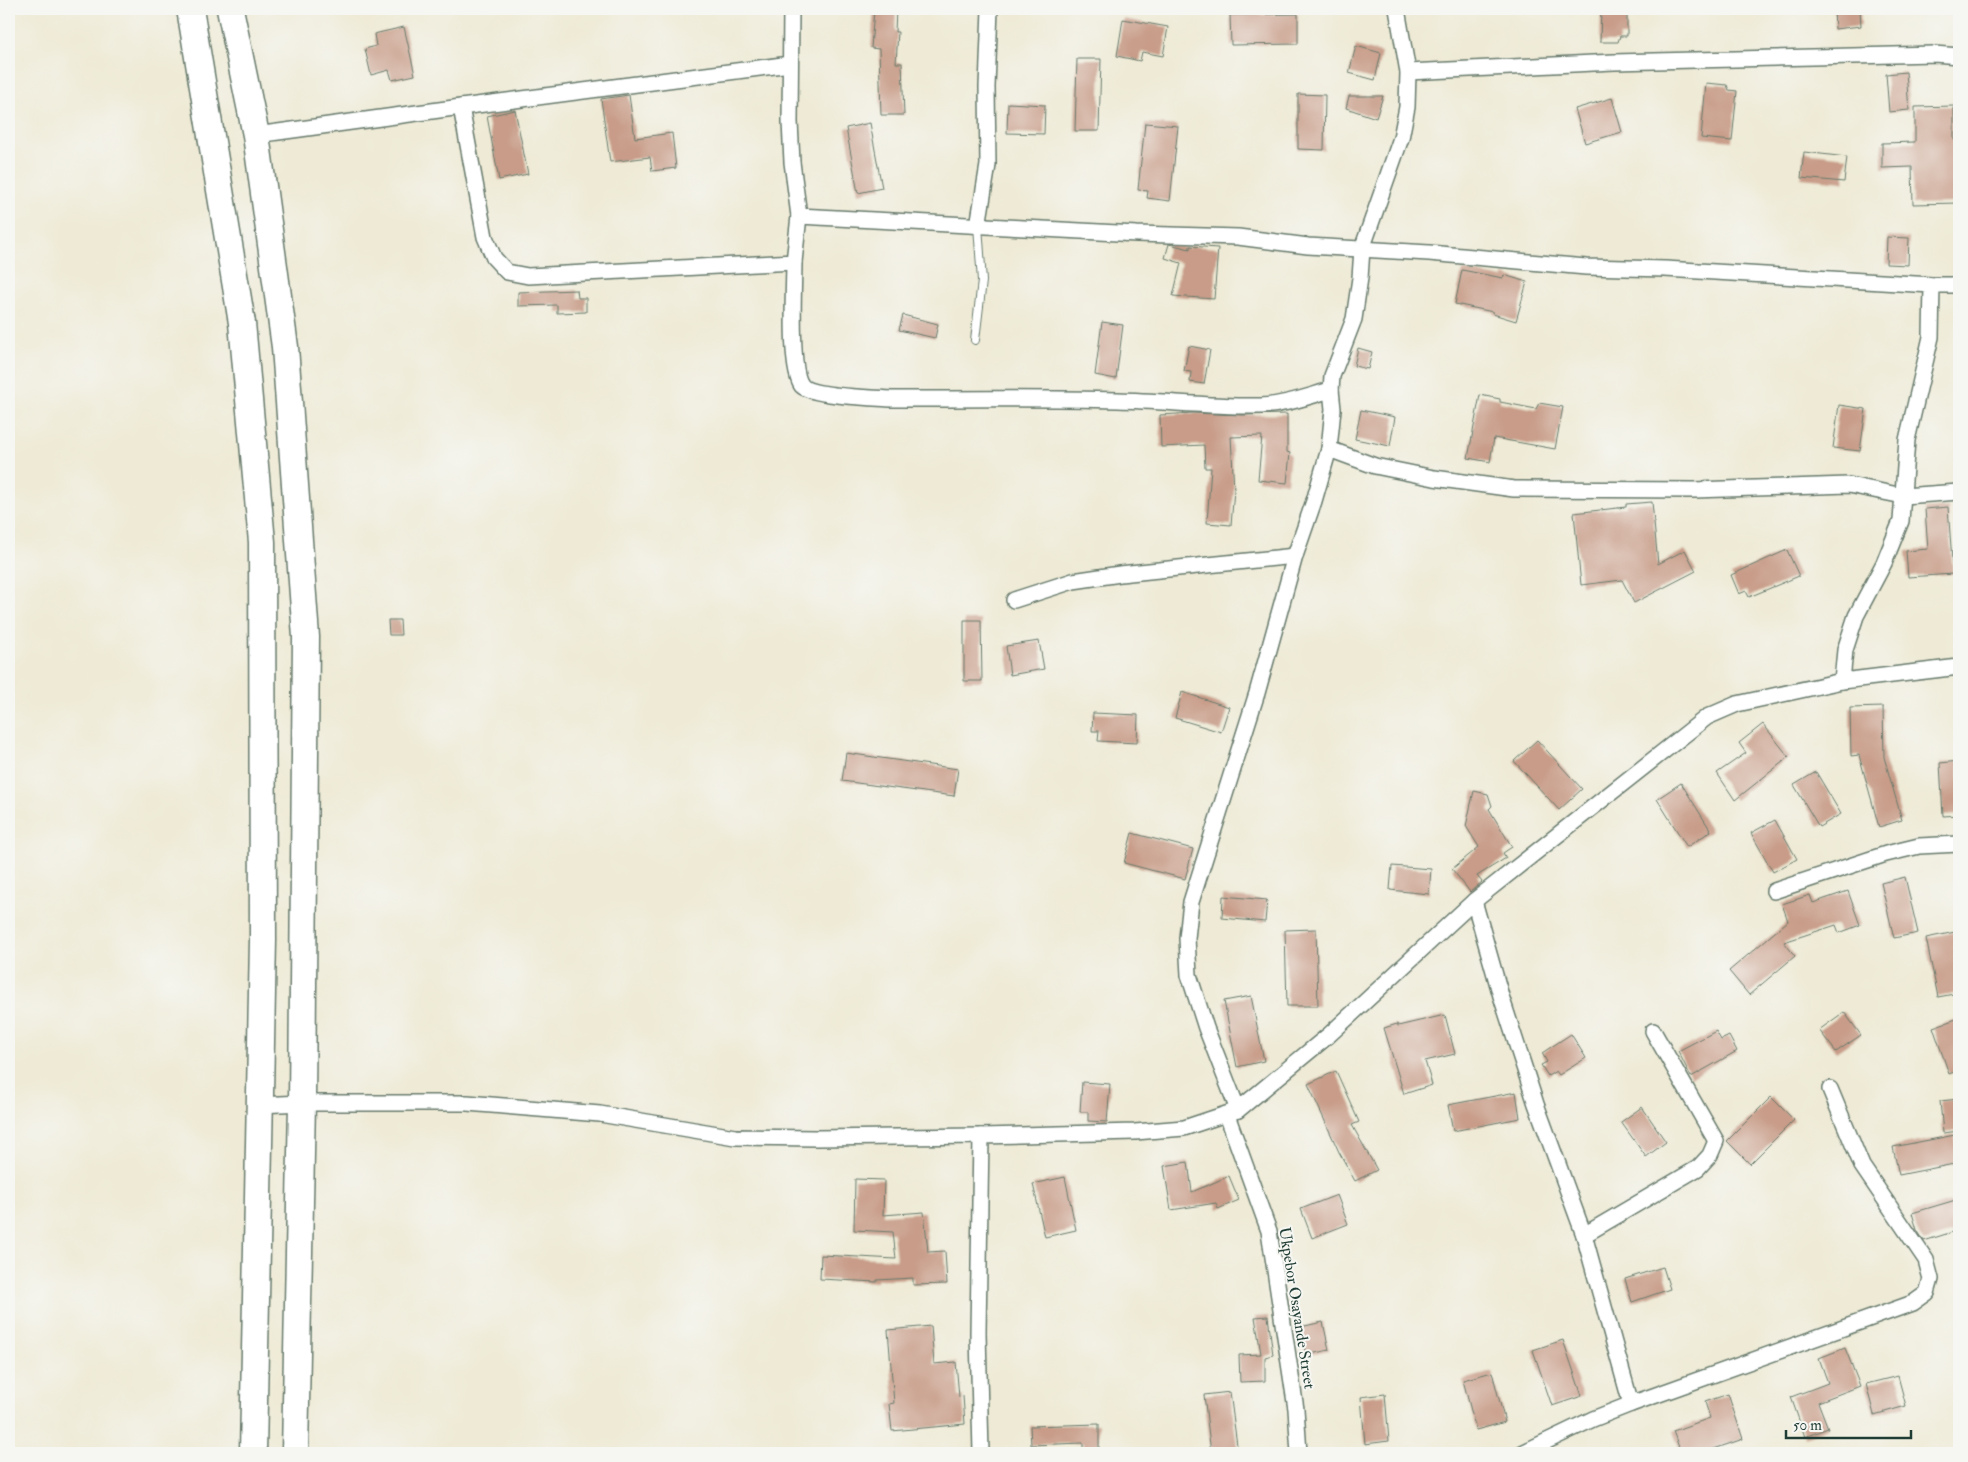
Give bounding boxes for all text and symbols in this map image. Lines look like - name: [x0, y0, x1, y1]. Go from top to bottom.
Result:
- street label: Ukpebor Osayande Street: [1273, 1226, 1320, 1391]
- scale bar: [1786, 1407, 1910, 1439]
- text: 50 m: [1793, 1416, 1822, 1435]

